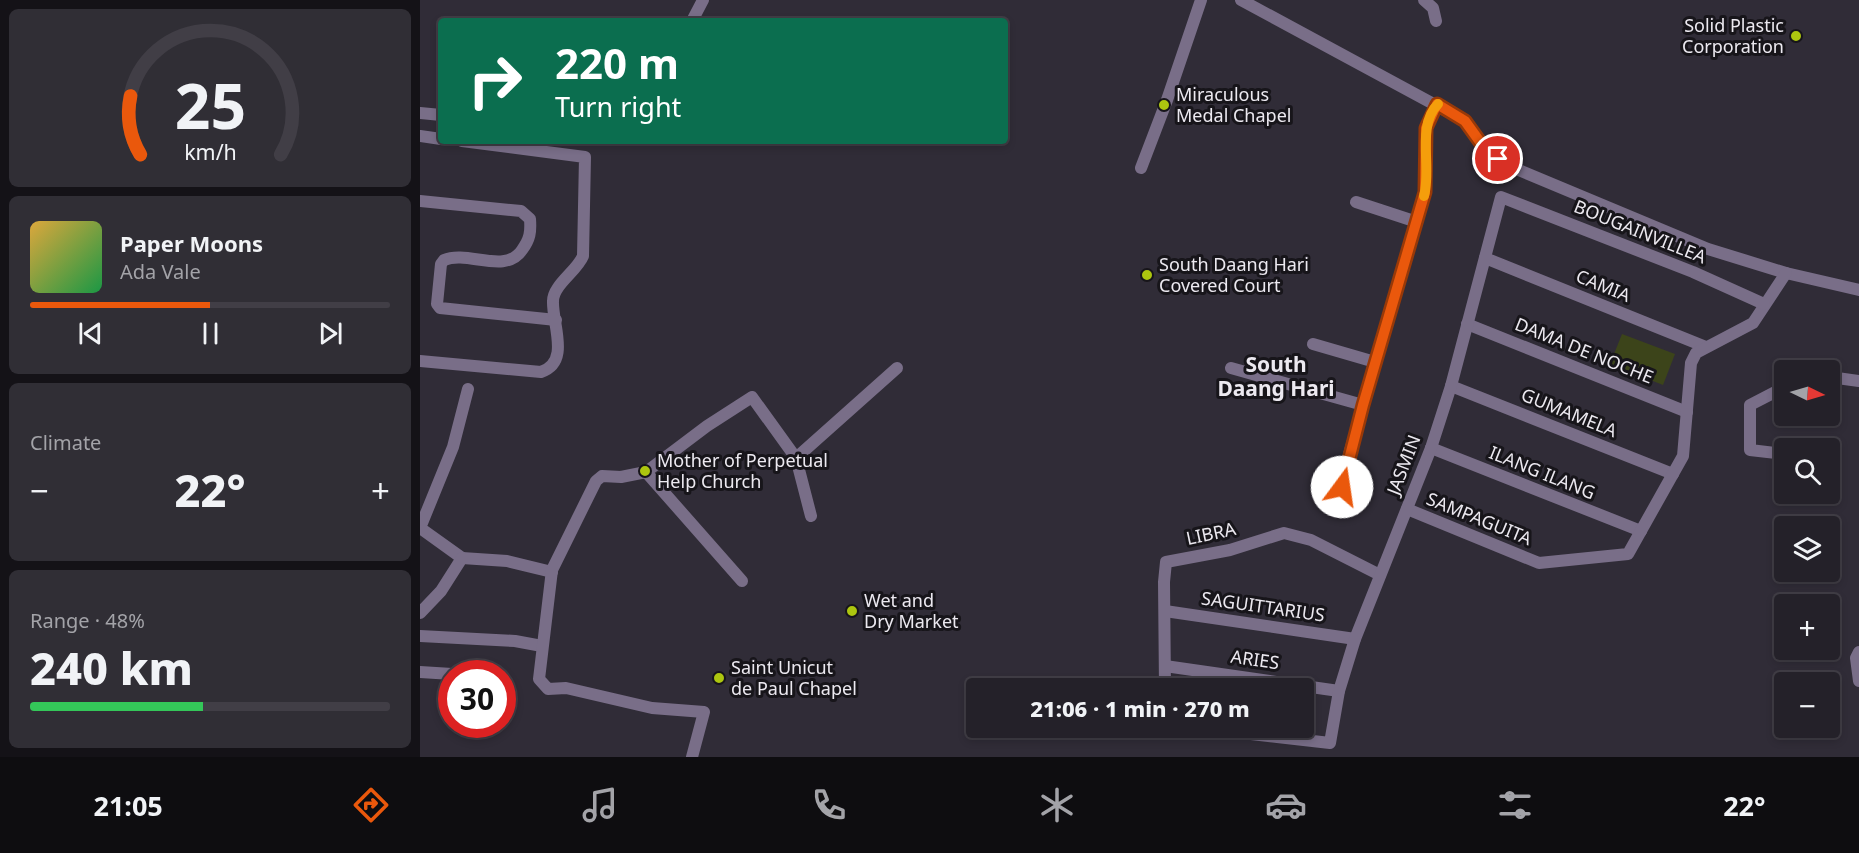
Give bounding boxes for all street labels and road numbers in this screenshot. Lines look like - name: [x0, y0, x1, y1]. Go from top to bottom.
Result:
- street label: BOUGAINVILLEA: [1571, 194, 1710, 269]
- street label: CAMIA: [1573, 263, 1635, 307]
- street label: DAMA DE NOCHE: [1512, 311, 1657, 389]
- street label: GUMAMELA: [1518, 382, 1621, 442]
- street label: JASMIN: [1380, 431, 1425, 500]
- street label: ILANG ILANG: [1486, 440, 1599, 504]
- street label: SAMPAGUITA: [1423, 486, 1536, 550]
- street label: LIBRA: [1184, 516, 1238, 550]
- street label: SAGUITTARIUS: [1200, 585, 1326, 627]
- street label: ARIES: [1229, 644, 1281, 674]

